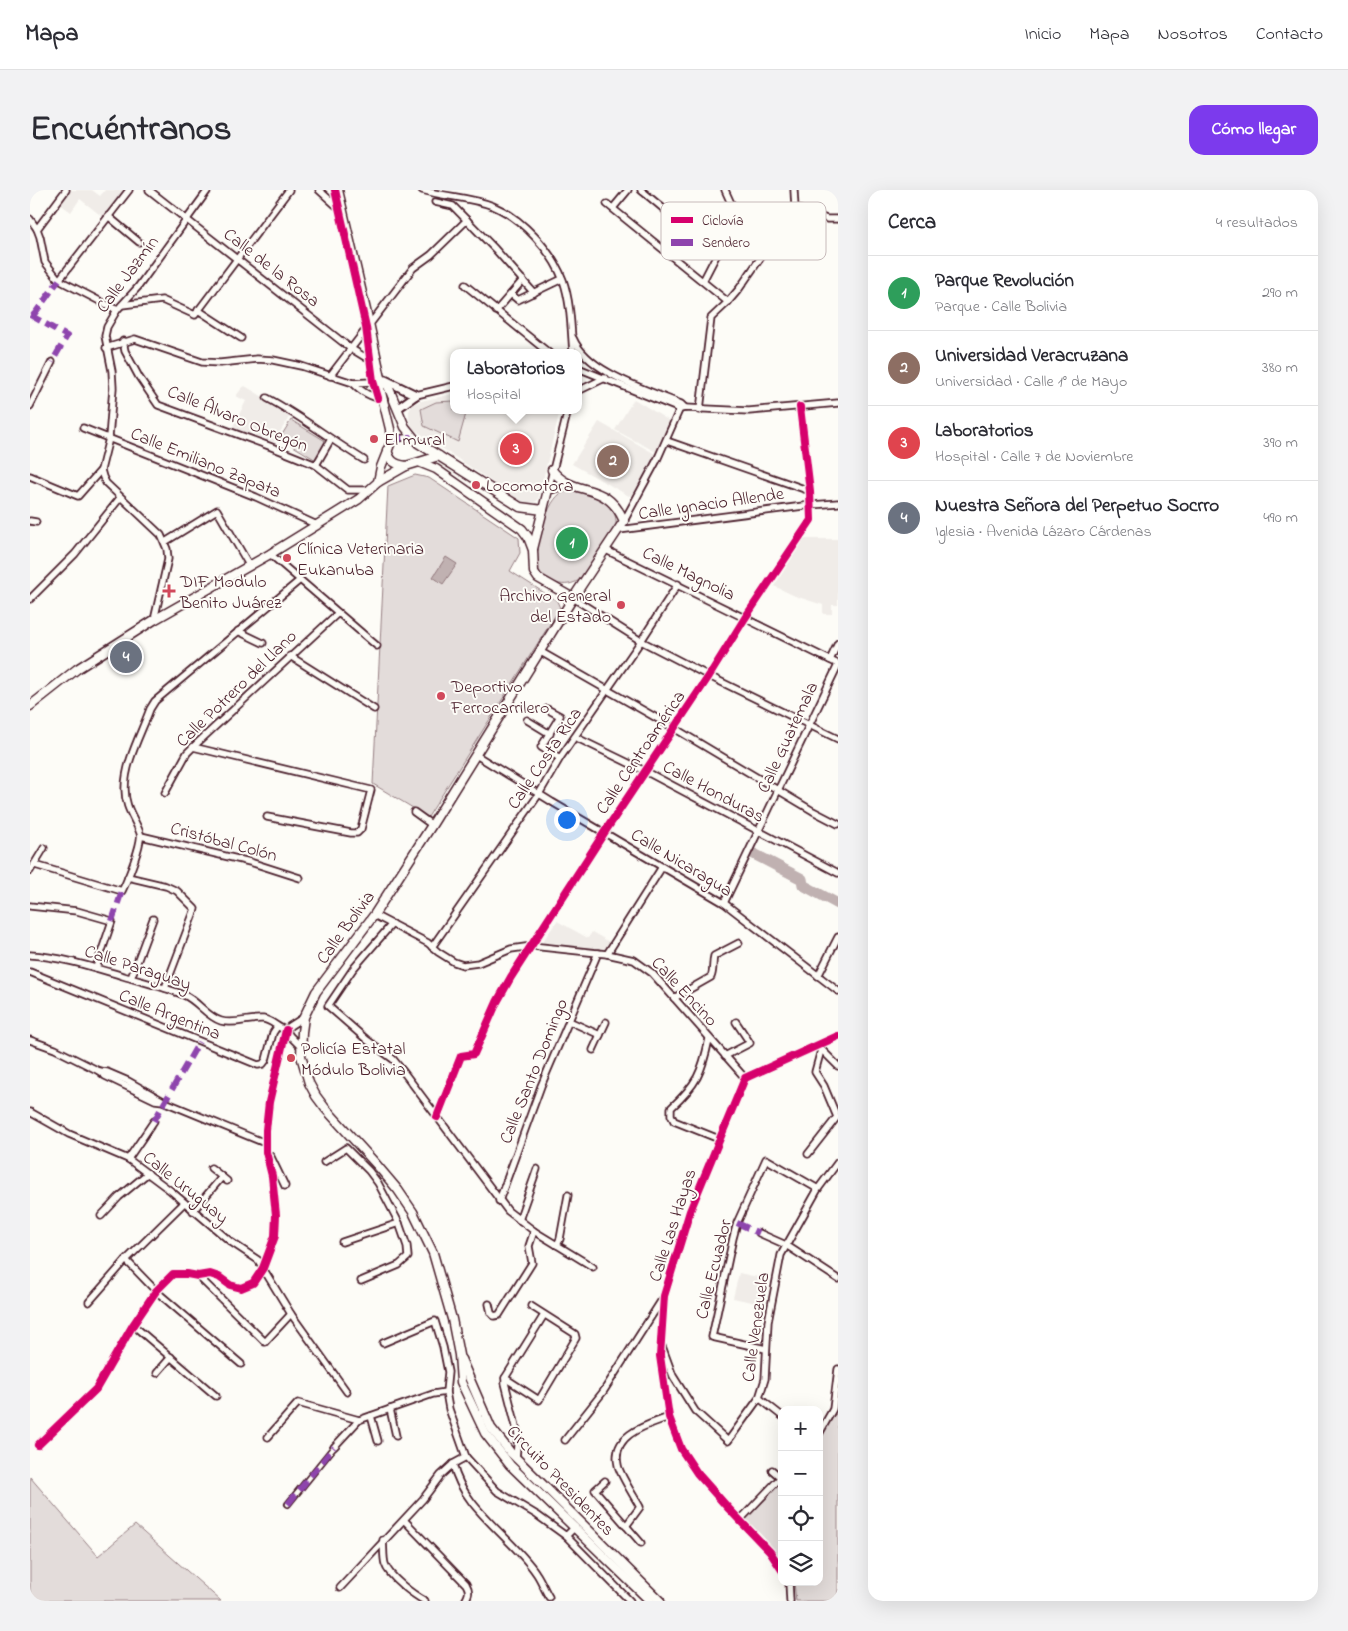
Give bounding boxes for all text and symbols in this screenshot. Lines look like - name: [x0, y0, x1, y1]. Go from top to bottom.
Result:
- text: Mapa: [25, 17, 79, 52]
- text: Inicio: [1024, 22, 1061, 48]
- text: Mapa: [1089, 22, 1130, 48]
- text: Nosotros: [1158, 22, 1228, 48]
- text: Contacto: [1256, 22, 1323, 48]
- text: Encuéntranos: [30, 105, 232, 156]
- button: Cómo llegar: [1189, 105, 1318, 155]
- legend: [661, 202, 826, 260]
- text: Cerca: [888, 208, 936, 238]
- text: Ciclovía: [702, 211, 744, 232]
- text: 4 resultados: [1216, 211, 1298, 235]
- street label: Calle de la Rosa: [217, 223, 325, 315]
- street label: Calle Jazmín: [91, 231, 166, 319]
- text: Sendero: [702, 233, 750, 254]
- text: Parque Revolución: [935, 268, 1074, 295]
- text: 1: [901, 281, 907, 305]
- text: 290 m: [1262, 281, 1298, 305]
- text: Parque · Calle Bolivia: [935, 295, 1067, 319]
- text: Universidad Veracruzana: [935, 343, 1128, 370]
- popup: [450, 349, 582, 414]
- text: Laboratorios: [467, 356, 565, 383]
- text: 2: [900, 356, 908, 380]
- text: 380 m: [1262, 356, 1298, 380]
- text: Universidad · Calle 1° de Mayo: [935, 370, 1127, 394]
- street label: Calle Álvaro Obregón: [163, 380, 312, 461]
- text: Hospital: [467, 383, 521, 407]
- text: Laboratorios: [935, 418, 1033, 445]
- street label: Calle Emiliano Zapata: [126, 422, 284, 506]
- place label: El mural: [384, 428, 445, 454]
- pin: 3: [500, 430, 532, 468]
- text: 3: [901, 431, 907, 455]
- text: 390 m: [1263, 431, 1298, 455]
- marker: El mural: [368, 433, 380, 445]
- pin: 2: [597, 442, 629, 480]
- text: Hospital · Calle 7 de Noviembre: [935, 445, 1134, 469]
- place label: Locomotora: [486, 474, 573, 500]
- marker: Locomotora: [470, 479, 482, 491]
- street label: Calle Ignacio Allende: [637, 482, 787, 529]
- text: Nuestra Señora del Perpetuo Socrro: [935, 493, 1219, 520]
- text: 4: [901, 506, 907, 530]
- text: 490 m: [1263, 506, 1298, 530]
- text: Iglesia · Avenida Lázaro Cárdenas: [935, 520, 1152, 544]
- pin: 1: [556, 524, 588, 562]
- place label: Clínica Veterinaria Eukanuba: [297, 537, 424, 584]
- street label: Calle Magnolia: [637, 541, 739, 609]
- marker: Clínica Veterinaria Eukanuba: [281, 552, 293, 564]
- place label: DIF Modulo Benito Juárez: [179, 570, 282, 617]
- marker: DIF Modulo Benito Juárez: [162, 584, 176, 598]
- place label: Archivo General del Estado: [499, 584, 611, 631]
- marker: Archivo General del Estado: [615, 599, 627, 611]
- street label: Calle Potrero del Llano: [171, 625, 304, 754]
- pin: 4: [110, 638, 142, 676]
- place label: Deportivo Ferrocarrilero: [450, 675, 549, 722]
- street label: Calle Guatemala: [752, 678, 826, 798]
- street label: Calle Centroamérica: [591, 686, 693, 820]
- marker: Deportivo Ferrocarrilero: [435, 690, 447, 702]
- street label: Calle Costa Rica: [502, 703, 589, 815]
- street label: Calle Honduras: [658, 755, 768, 830]
- your location: [554, 807, 580, 833]
- street label: Cristóbal Colón: [167, 816, 280, 870]
- street label: Calle Nicaragua: [625, 823, 737, 905]
- street label: Calle Bolivia: [311, 886, 382, 970]
- street label: Calle Paraguay: [80, 939, 194, 999]
- street label: Calle Encino: [644, 952, 723, 1033]
- street label: Calle Argentina: [114, 984, 224, 1049]
- street label: Calle Santo Domingo: [494, 995, 577, 1149]
- place label: Policía Estatal Módulo Bolivia: [301, 1037, 406, 1084]
- marker: Policía Estatal Módulo Bolivia: [285, 1052, 297, 1064]
- street label: Calle Uruguay: [136, 1146, 233, 1232]
- street label: Calle Las Hayas: [643, 1166, 704, 1285]
- street label: Calle Ecuador: [690, 1216, 740, 1322]
- street label: Calle Venezuela: [736, 1271, 778, 1384]
- map controls: [778, 1406, 823, 1586]
- button: +: [778, 1406, 823, 1451]
- street label: Circuito Presidentes: [500, 1420, 620, 1543]
- button: −: [778, 1451, 823, 1496]
- button: locate: [778, 1496, 823, 1541]
- button: layers: [778, 1541, 823, 1586]

